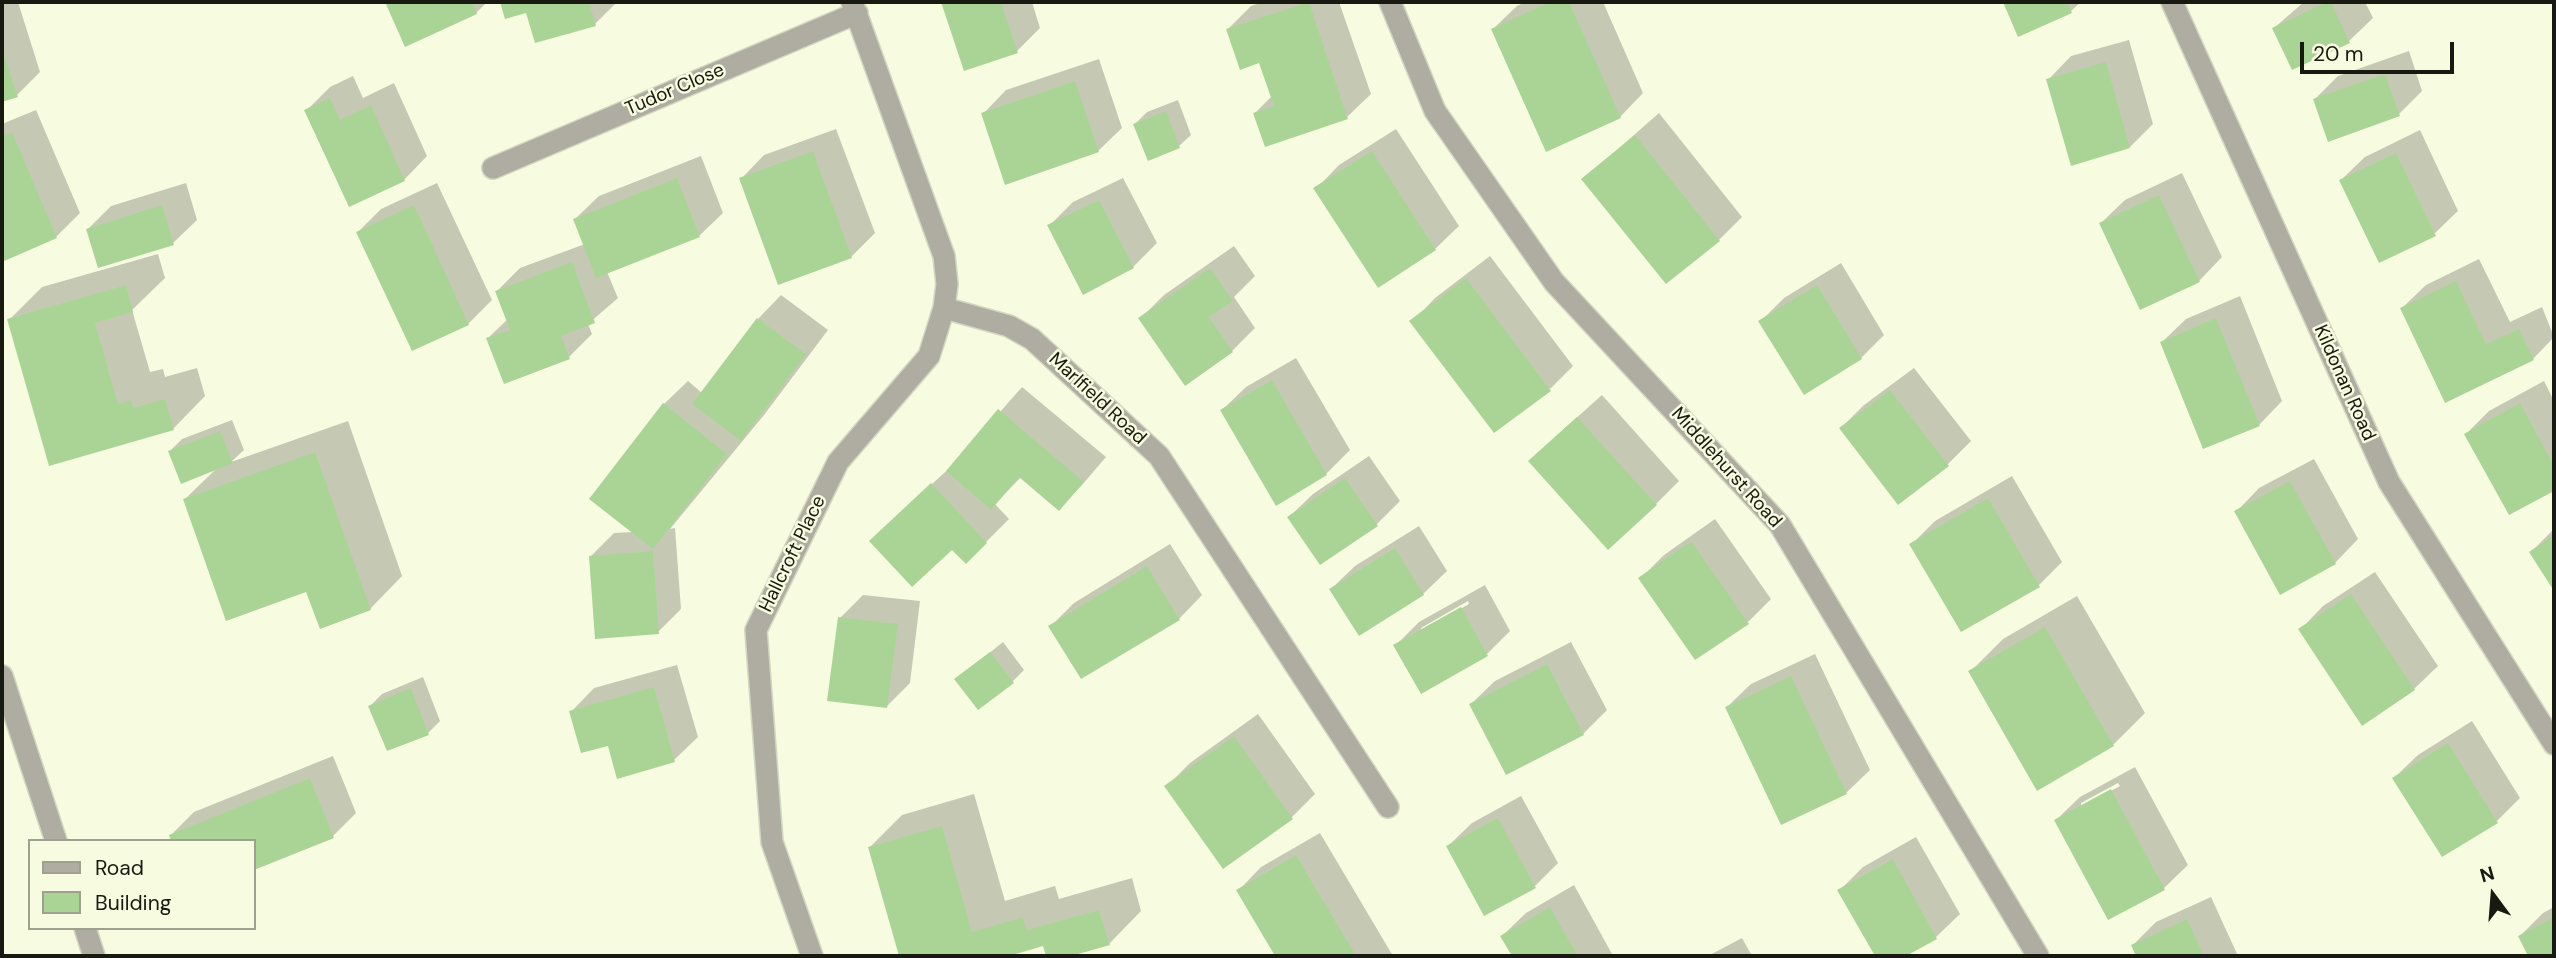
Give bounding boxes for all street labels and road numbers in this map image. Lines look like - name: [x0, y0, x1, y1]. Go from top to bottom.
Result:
- street label: Tudor Close: [622, 59, 728, 121]
- street label: Kildonan Road: [2308, 321, 2380, 445]
- street label: Marlfield Road: [1044, 348, 1150, 450]
- street label: Middlehurst Road: [1666, 403, 1786, 533]
- street label: Hallcroft Place: [755, 492, 831, 616]

